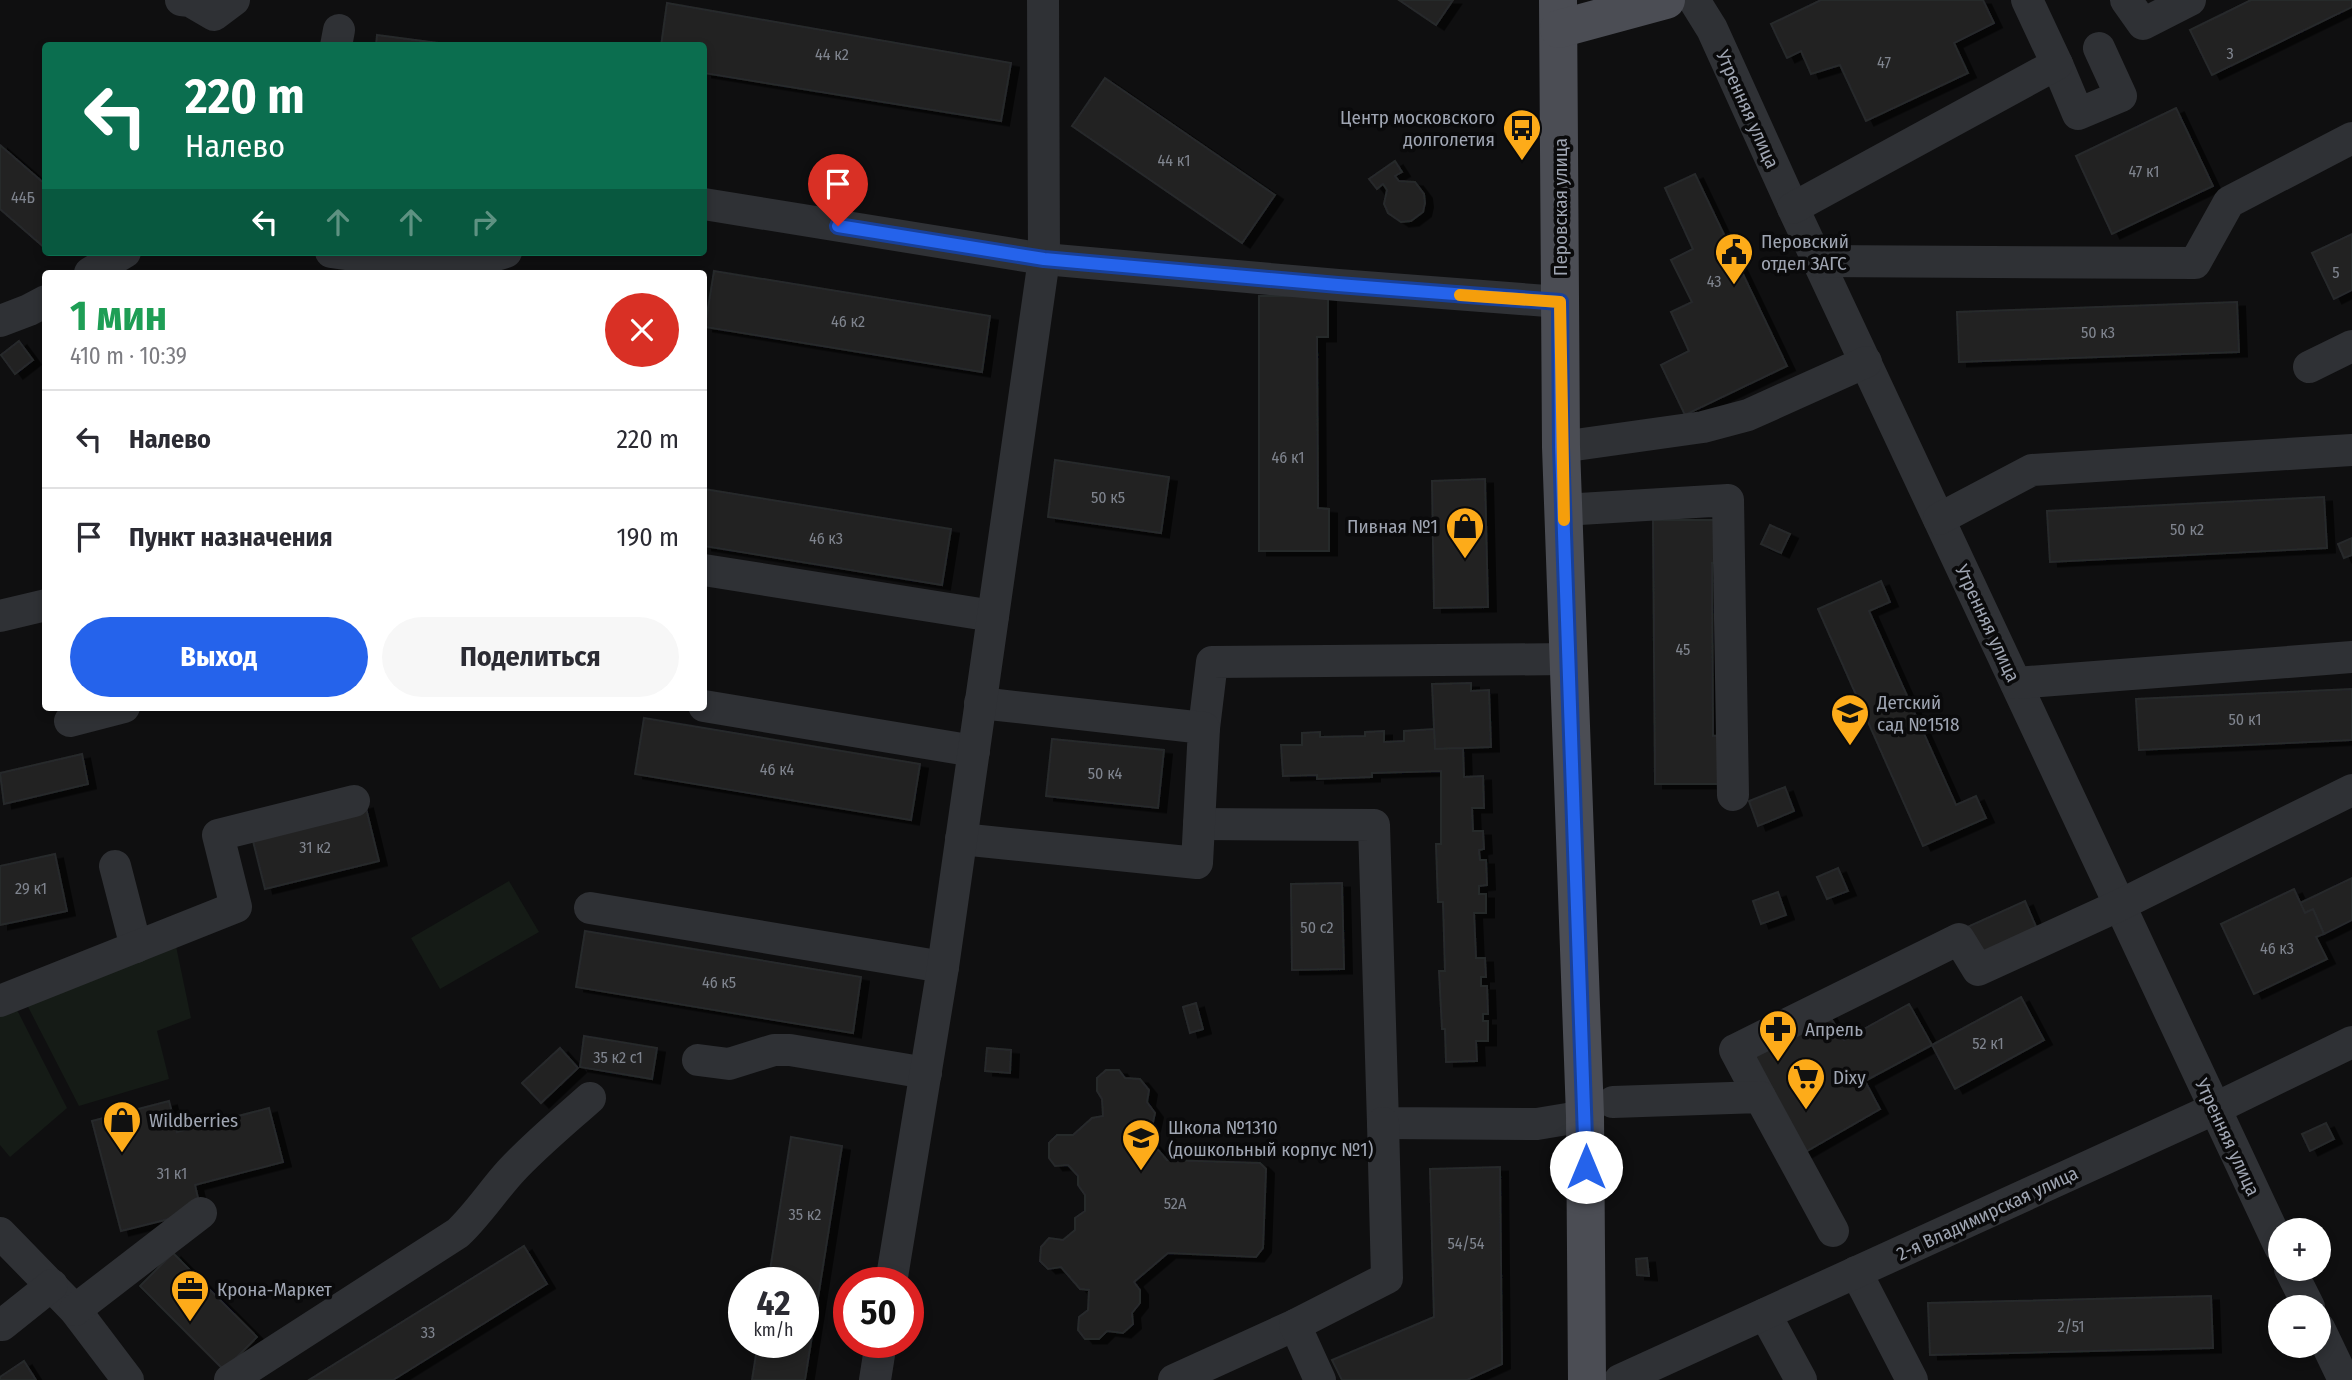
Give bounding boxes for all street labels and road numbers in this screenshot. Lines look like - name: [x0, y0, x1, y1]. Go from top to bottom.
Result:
- street label: Утренняя улица: [1711, 46, 1784, 172]
- street label: Перовская улица: [1549, 138, 1572, 276]
- street label: Утренняя улица: [1950, 560, 2025, 686]
- street label: Утренняя улица: [2190, 1074, 2265, 1200]
- street label: 2-я Владимирская улица: [1893, 1161, 2082, 1266]

